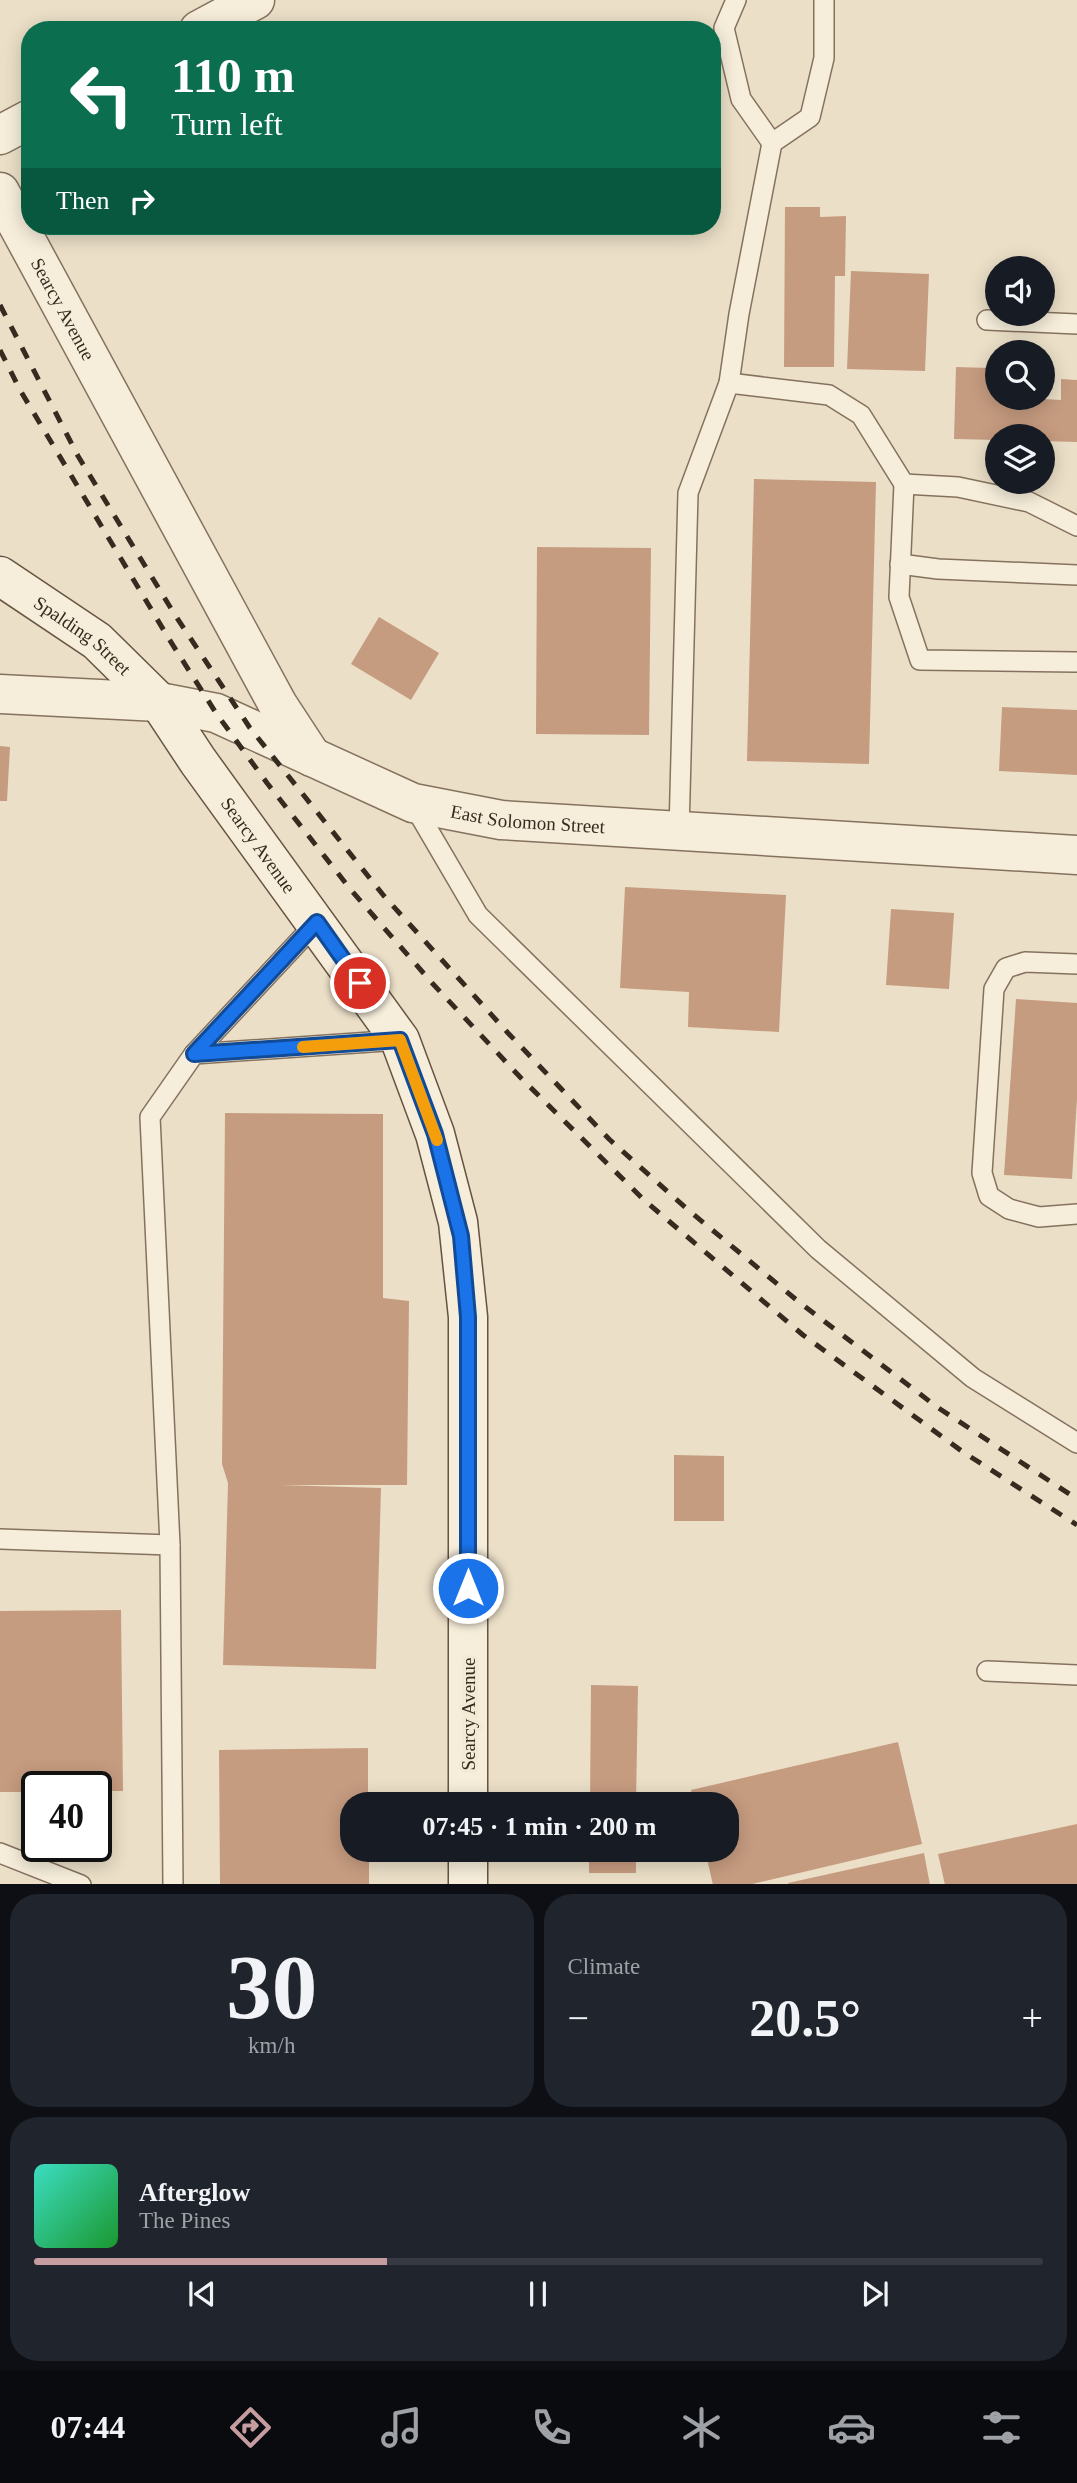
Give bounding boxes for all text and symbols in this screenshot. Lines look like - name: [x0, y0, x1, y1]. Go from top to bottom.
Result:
- text: 110 m: [171, 48, 295, 103]
- icon: left: [56, 49, 147, 140]
- text: Turn left: [171, 106, 283, 142]
- icon: right: [123, 182, 161, 220]
- text: Then: [56, 186, 109, 215]
- street label: Searcy Avenue: [27, 254, 99, 364]
- map controls: [985, 256, 1055, 494]
- button: sound: [985, 256, 1055, 326]
- button: search: [985, 340, 1055, 410]
- button: layers: [985, 424, 1055, 494]
- street label: Spalding Street: [30, 592, 136, 680]
- street label: Searcy Avenue: [217, 793, 300, 897]
- street label: East Solomon Street: [449, 800, 606, 837]
- pin: [330, 953, 390, 1013]
- icon: arrive: [341, 964, 379, 1002]
- position arrow: [431, 1551, 505, 1625]
- street label: Searcy Avenue: [458, 1657, 479, 1771]
- speed limit sign: 40: [21, 1771, 112, 1862]
- text: 07:45 · 1 min · 200 m: [423, 1812, 657, 1841]
- text: 30: [226, 1937, 317, 2038]
- text: Climate: [568, 1954, 640, 1979]
- text: 20.5°: [749, 1990, 861, 2047]
- text: −: [568, 1997, 589, 2039]
- text: +: [1022, 1997, 1043, 2039]
- text: km/h: [248, 2033, 295, 2058]
- text: Afterglow: [139, 2178, 250, 2207]
- text: The Pines: [139, 2208, 230, 2233]
- icon: previous: [183, 2275, 221, 2313]
- icon: pause: [519, 2275, 557, 2313]
- icon: next: [856, 2275, 894, 2313]
- icon: directions: [226, 2403, 275, 2452]
- icon: music: [377, 2403, 426, 2452]
- icon: phone: [527, 2403, 576, 2452]
- icon: climate: [677, 2403, 726, 2452]
- icon: car: [827, 2403, 876, 2452]
- icon: filters: [977, 2403, 1026, 2452]
- text: 07:44: [51, 2409, 125, 2445]

